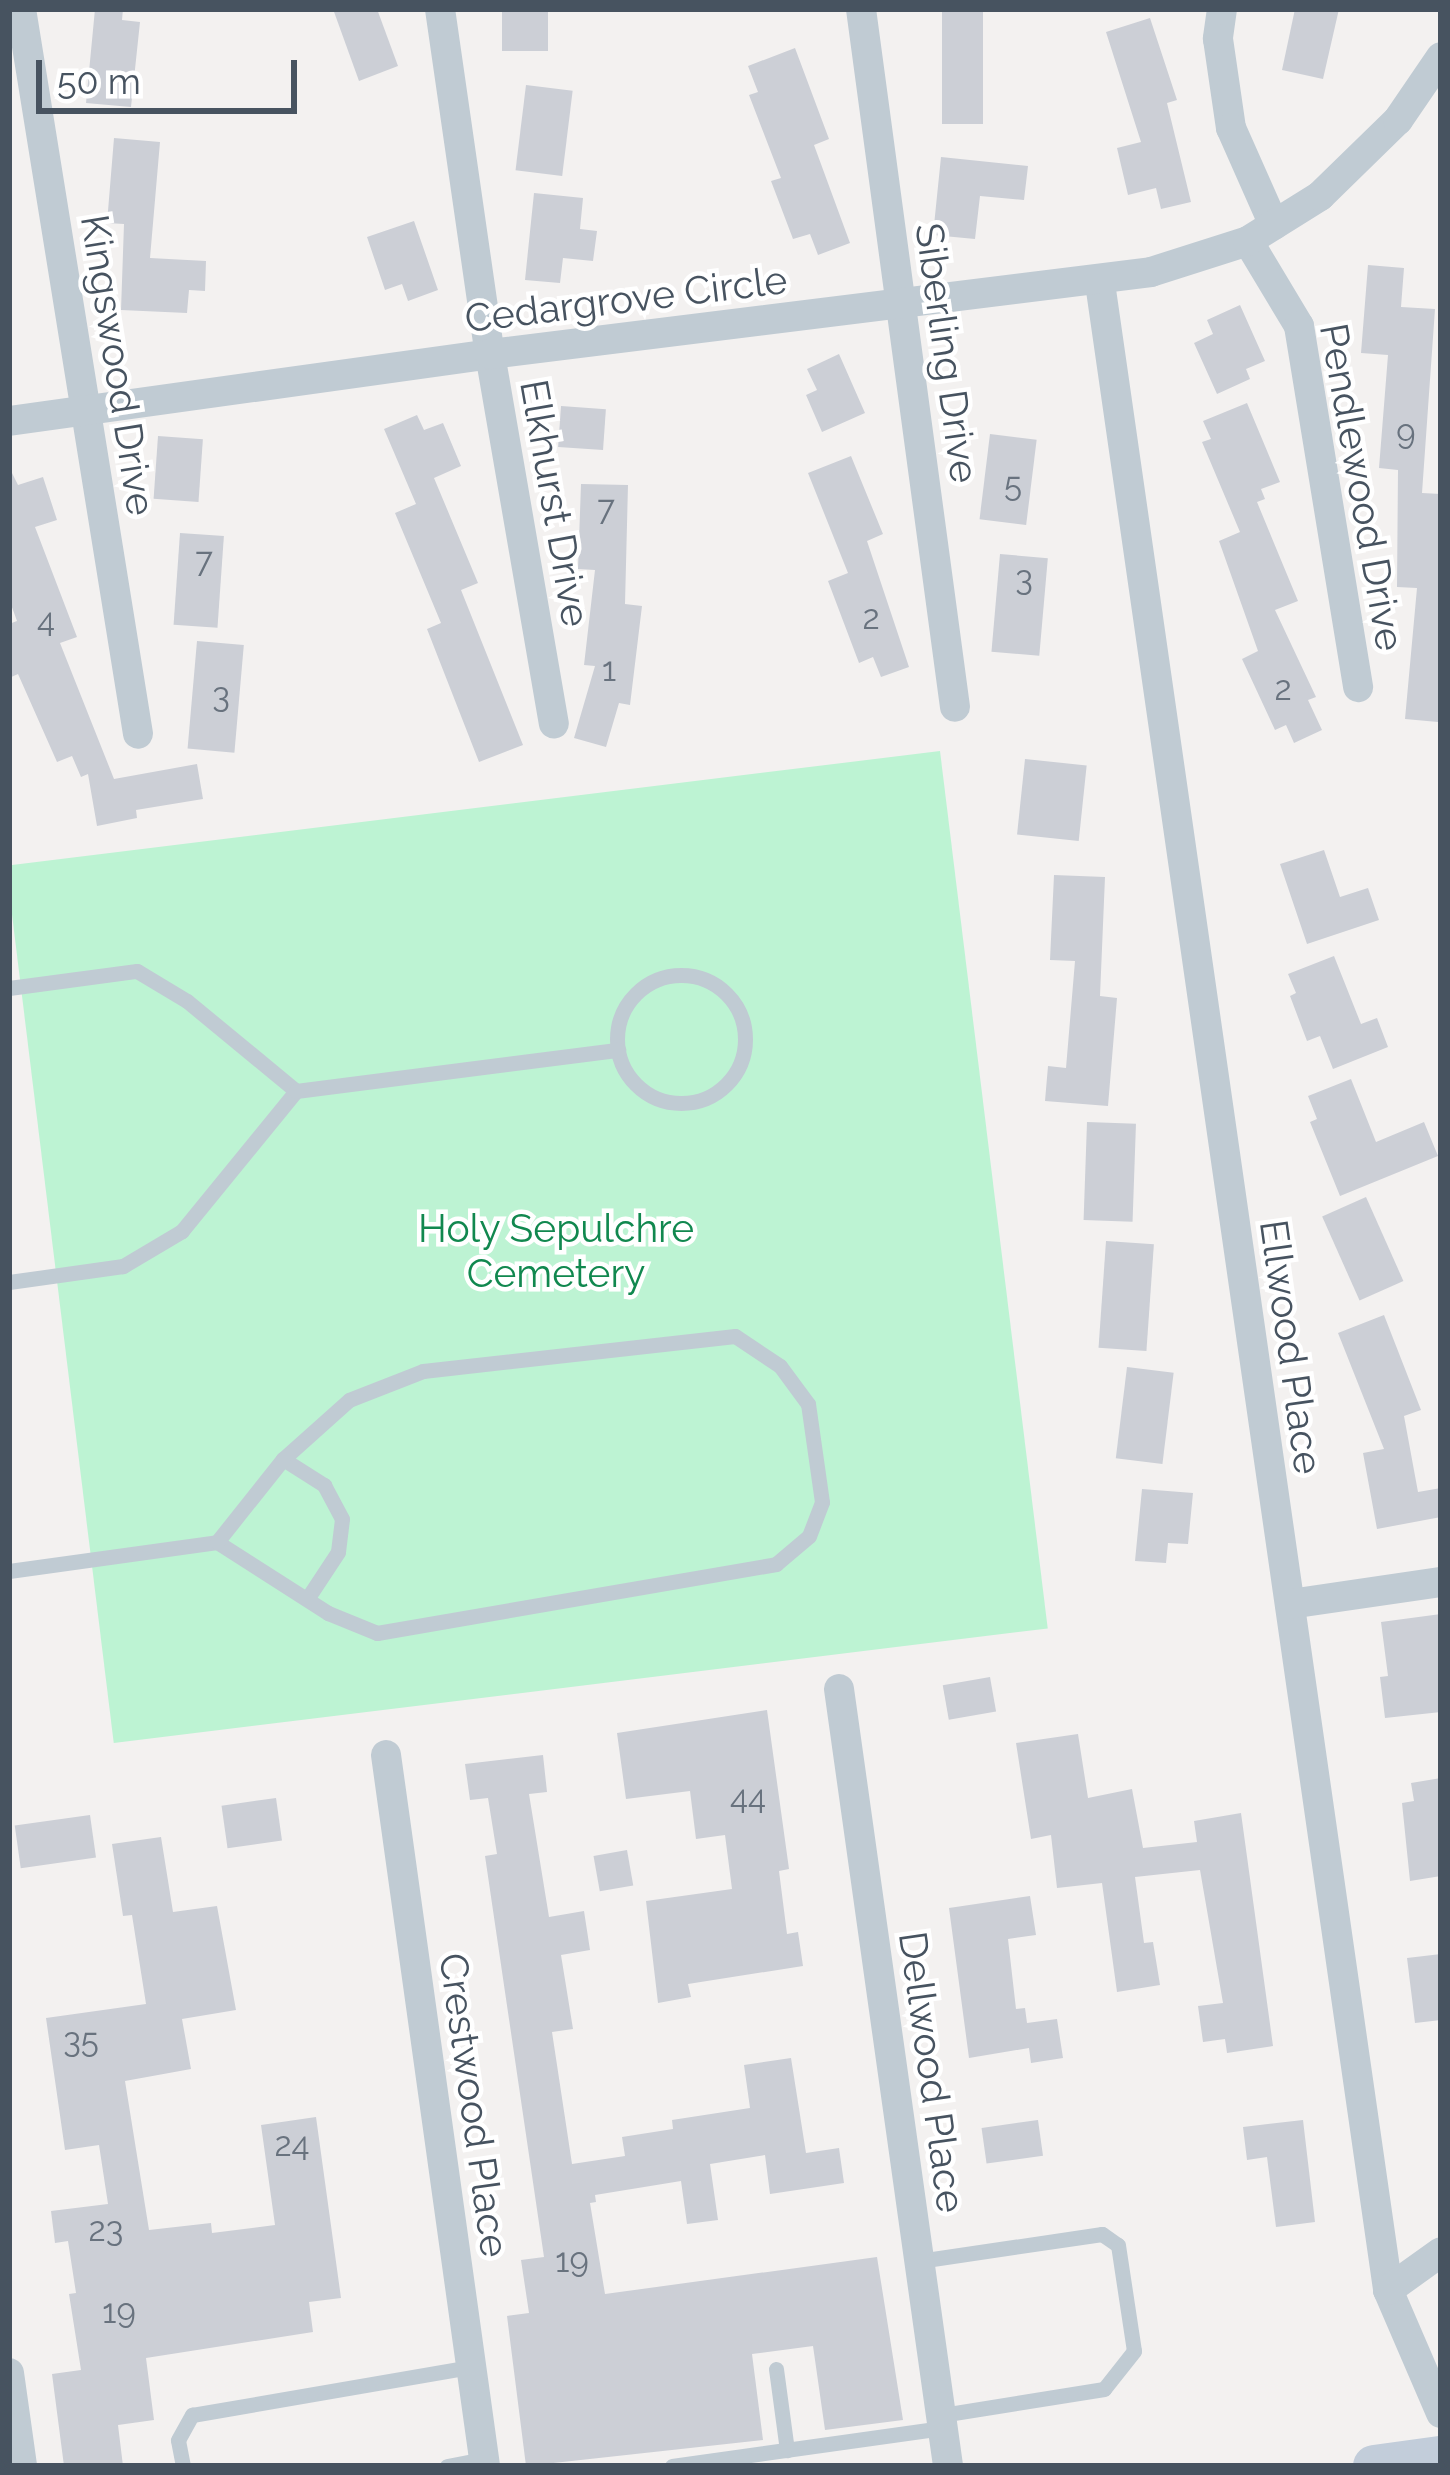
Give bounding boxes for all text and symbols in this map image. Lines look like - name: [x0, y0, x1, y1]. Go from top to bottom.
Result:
- scale bar: [42, 36, 303, 110]
- text: 50 m: [57, 60, 141, 102]
- street label: Kingswood Drive: [71, 211, 165, 519]
- street label: Siberling Drive: [906, 220, 988, 486]
- street label: Cedargrove Circle: [462, 256, 790, 342]
- street label: Pendlewood Drive: [1310, 320, 1414, 654]
- street label: Elkhurst Drive: [510, 376, 600, 630]
- house number: 9: [1396, 413, 1416, 453]
- house number: 5: [1004, 465, 1022, 505]
- house number: 7: [597, 489, 615, 529]
- house number: 7: [195, 541, 213, 581]
- house number: 3: [1015, 559, 1033, 599]
- house number: 2: [862, 598, 880, 638]
- house number: 4: [37, 601, 55, 641]
- house number: 1: [602, 650, 616, 690]
- house number: 2: [1274, 669, 1292, 709]
- house number: 3: [212, 676, 230, 716]
- park label: Holy Sepulchre Cemetery: [417, 1206, 695, 1297]
- street label: Ellwood Place: [1250, 1217, 1332, 1477]
- house number: 44: [730, 1778, 766, 1818]
- street label: Dellwood Place: [889, 1929, 975, 2215]
- street label: Crestwood Place: [430, 1950, 518, 2260]
- house number: 35: [63, 2021, 99, 2061]
- house number: 24: [274, 2125, 310, 2165]
- house number: 23: [89, 2210, 123, 2250]
- house number: 19: [555, 2241, 589, 2281]
- house number: 19: [102, 2292, 136, 2332]

